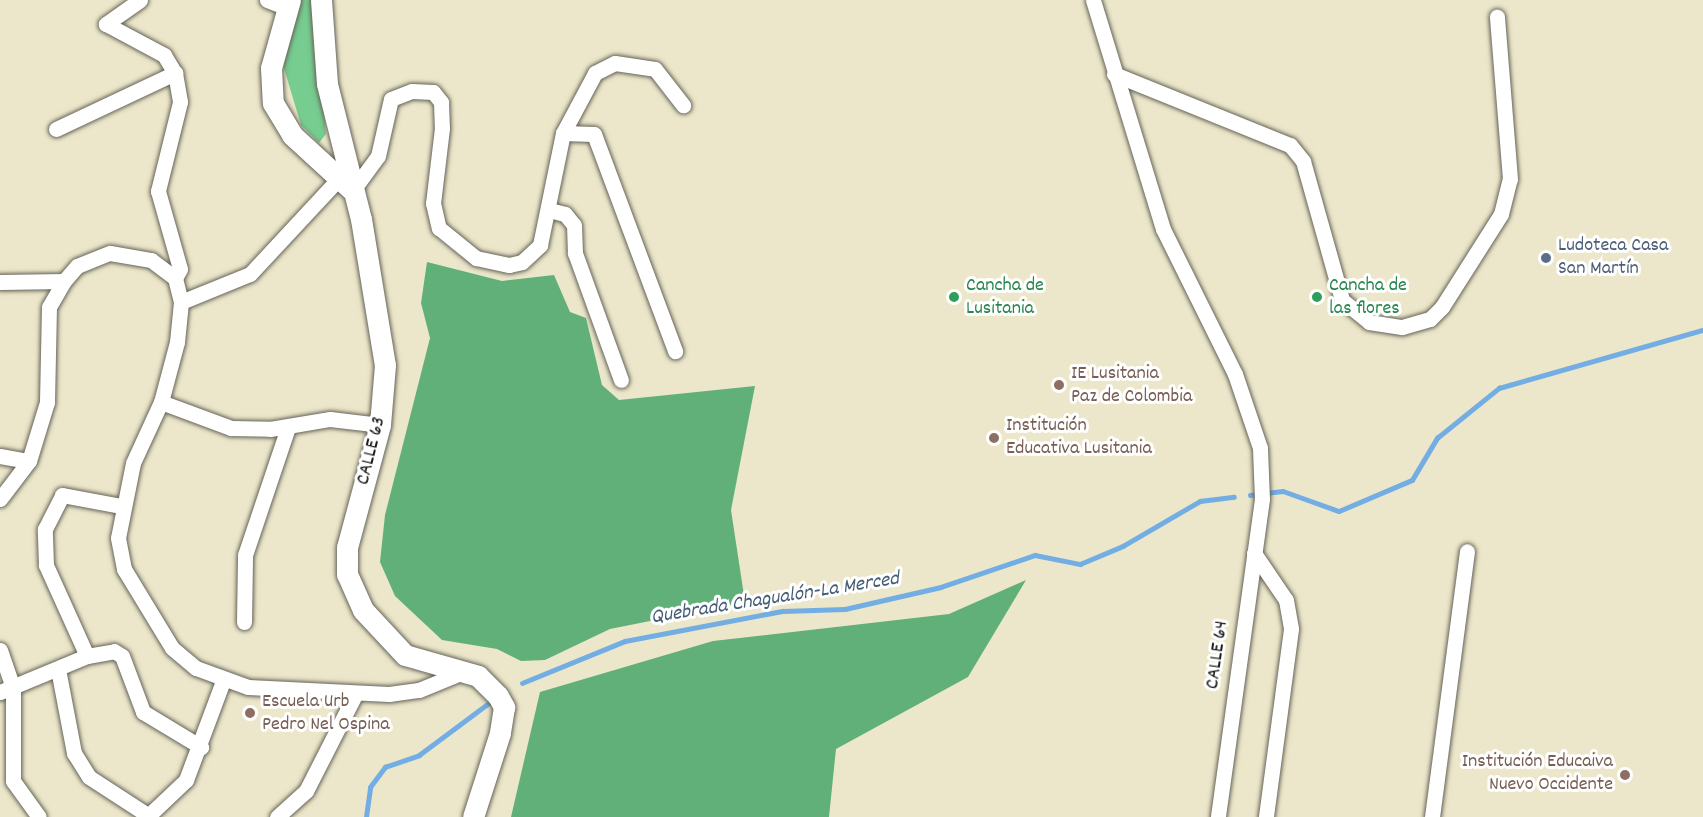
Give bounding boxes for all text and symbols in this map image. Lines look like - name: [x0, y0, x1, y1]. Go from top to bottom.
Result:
- place label: Ludoteca Casa San Martín: [1558, 234, 1668, 281]
- marker: Ludoteca Casa San Martín: [1539, 251, 1553, 265]
- place label: Cancha de Lusitania: [966, 274, 1044, 321]
- place label: Cancha de las flores: [1329, 274, 1407, 321]
- marker: Cancha de Lusitania: [947, 290, 961, 304]
- marker: Cancha de las flores: [1310, 290, 1324, 304]
- place label: IE Lusitania Paz de Colombia: [1071, 362, 1192, 409]
- marker: IE Lusitania Paz de Colombia: [1052, 378, 1066, 392]
- street label: CALLE 63: [352, 414, 392, 488]
- place label: Institución Educativa Lusitania: [1006, 414, 1152, 461]
- marker: Institución Educativa Lusitania: [987, 431, 1001, 445]
- water label: Quebrada Chagualón-La Merced: [649, 567, 901, 631]
- street label: CALLE 64: [1201, 619, 1235, 691]
- place label: Escuela Urb Pedro Nel Ospina: [262, 690, 390, 737]
- marker: Escuela Urb Pedro Nel Ospina: [243, 706, 257, 720]
- place label: Institución Educaiva Nuevo Occidente: [1462, 751, 1613, 798]
- marker: Institución Educaiva Nuevo Occidente: [1618, 768, 1632, 782]

